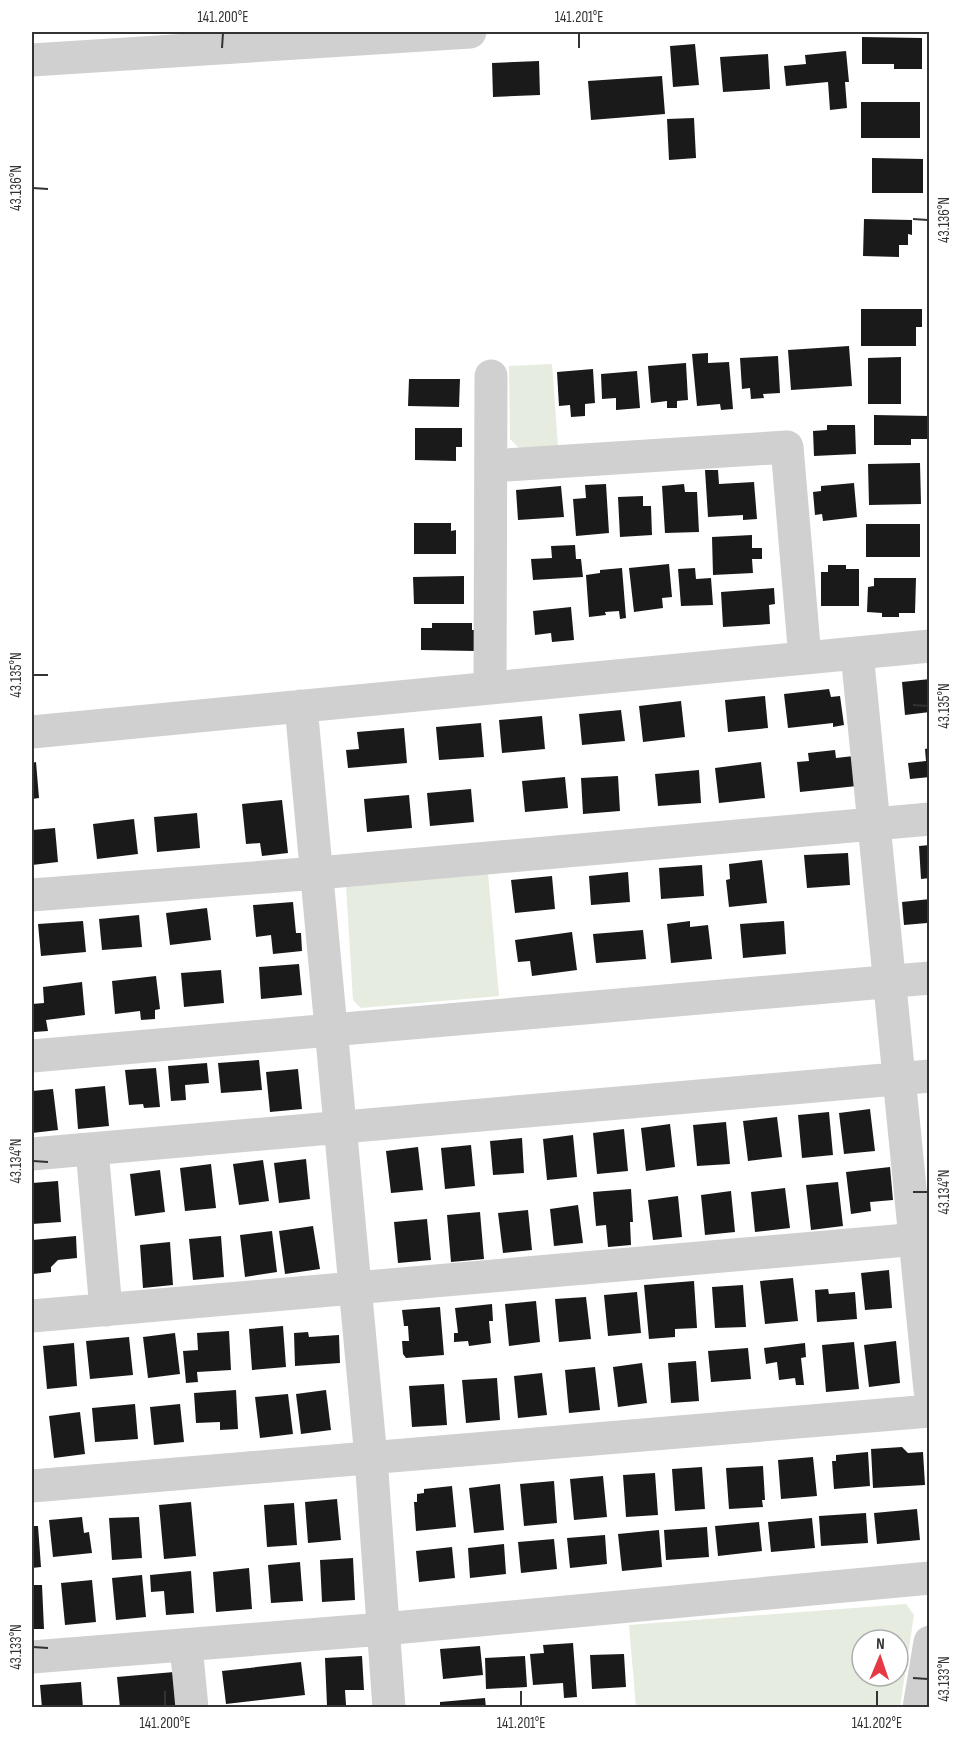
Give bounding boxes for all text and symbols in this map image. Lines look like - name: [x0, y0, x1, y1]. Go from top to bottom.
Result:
- text: 141.200°E: [198, 8, 248, 27]
- text: 141.201°E: [555, 8, 603, 27]
- text: 43.136°N: [7, 165, 26, 211]
- text: 43.136°N: [935, 197, 954, 243]
- text: 43.135°N: [7, 652, 26, 698]
- text: 43.135°N: [935, 683, 954, 729]
- text: 43.134°N: [7, 1139, 26, 1183]
- text: 43.134°N: [935, 1170, 954, 1214]
- text: 43.133°N: [7, 1624, 26, 1670]
- north arrow: [850, 1628, 910, 1688]
- text: N: [876, 1635, 885, 1654]
- text: 43.133°N: [935, 1656, 954, 1702]
- text: 141.200°E: [140, 1714, 190, 1733]
- text: 141.201°E: [497, 1714, 545, 1733]
- text: 141.202°E: [852, 1714, 902, 1733]

